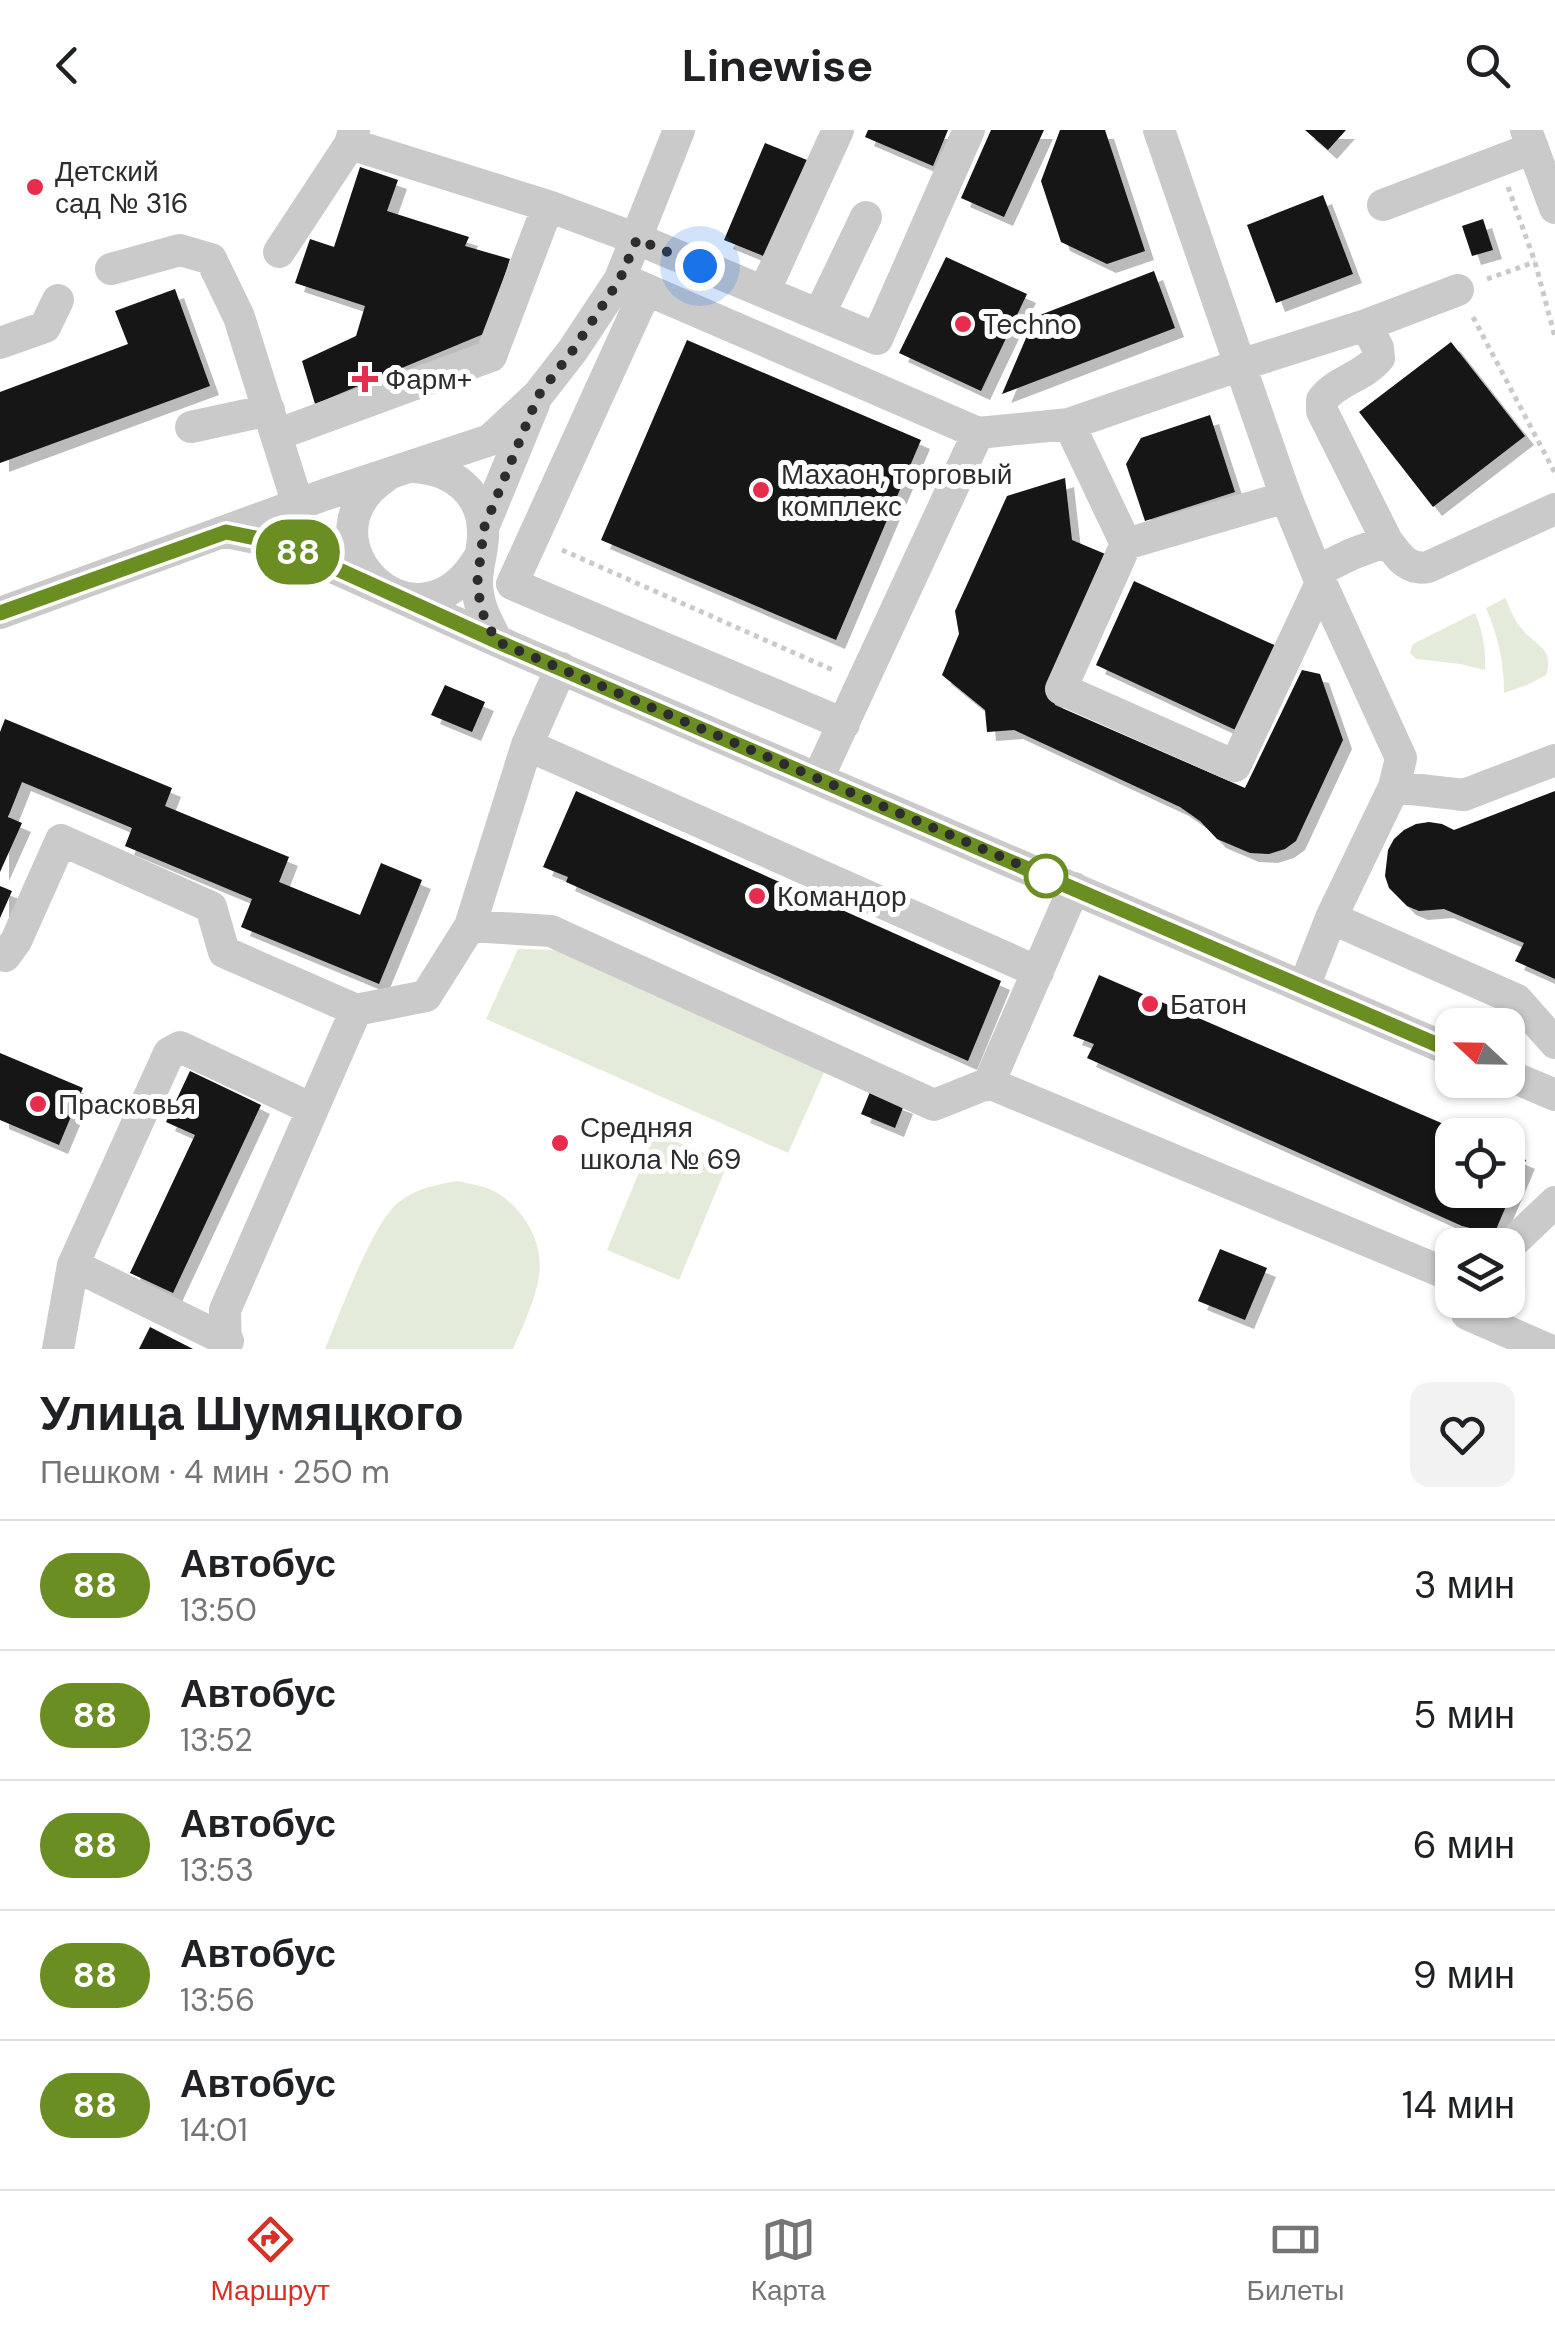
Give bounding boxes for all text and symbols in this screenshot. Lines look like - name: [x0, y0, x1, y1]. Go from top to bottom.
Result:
- text: Linewise: [682, 36, 873, 95]
- icon: back: [40, 38, 95, 93]
- icon: search: [1460, 38, 1515, 93]
- place label: Детский сад № 316: [55, 153, 188, 222]
- marker: Детский сад № 316: [24, 176, 46, 198]
- your location: [675, 241, 725, 291]
- place label: Techno: [983, 306, 1077, 343]
- marker: Techno: [952, 313, 974, 335]
- place label: Фарм+: [385, 361, 472, 398]
- marker: Фарм+: [354, 368, 376, 390]
- place label: Махаон, торговый комплекс: [781, 456, 1013, 525]
- marker: Махаон, торговый комплекс: [750, 479, 772, 501]
- line badge: 88: [253, 520, 343, 584]
- text: 88: [276, 529, 320, 575]
- unlabelled marker: [1025, 855, 1067, 897]
- place label: Командор: [777, 878, 907, 915]
- marker: Командор: [746, 885, 768, 907]
- place label: Батон: [1170, 986, 1247, 1023]
- marker: Батон: [1139, 993, 1161, 1015]
- north arrow: [1435, 1008, 1525, 1098]
- map controls: [1435, 1008, 1525, 1318]
- place label: Прасковья: [58, 1086, 196, 1123]
- marker: Прасковья: [27, 1093, 49, 1115]
- place label: Средняя школа № 69: [580, 1109, 741, 1178]
- button: locate: [1435, 1118, 1525, 1208]
- marker: Средняя школа № 69: [549, 1132, 571, 1154]
- button: layers: [1435, 1228, 1525, 1318]
- text: Улица Шумяцкого: [40, 1382, 464, 1445]
- button: heart: [1410, 1382, 1515, 1487]
- text: Пешком · 4 мин · 250 m: [40, 1451, 390, 1493]
- text: Автобус: [180, 1539, 336, 1589]
- text: 3 мин: [1414, 1560, 1515, 1610]
- text: 88: [73, 1562, 117, 1608]
- text: 13:50: [180, 1589, 257, 1631]
- text: Автобус: [180, 1669, 336, 1719]
- text: 5 мин: [1413, 1690, 1515, 1740]
- text: 88: [73, 1692, 117, 1738]
- text: 13:52: [180, 1719, 253, 1761]
- text: Автобус: [180, 1799, 336, 1849]
- text: 6 мин: [1413, 1820, 1515, 1870]
- text: 88: [73, 1822, 117, 1868]
- text: 13:53: [180, 1849, 254, 1891]
- text: Автобус: [180, 1929, 336, 1979]
- text: 9 мин: [1413, 1950, 1515, 2000]
- text: 88: [73, 1952, 117, 1998]
- text: 13:56: [180, 1979, 255, 2021]
- text: Автобус: [180, 2059, 336, 2109]
- text: 14 мин: [1402, 2080, 1515, 2130]
- text: 88: [73, 2082, 117, 2128]
- text: 14:01: [180, 2109, 248, 2151]
- tab: Маршрут: [210, 2212, 330, 2309]
- tab: Карта: [751, 2212, 826, 2309]
- tab: Билеты: [1247, 2212, 1345, 2309]

